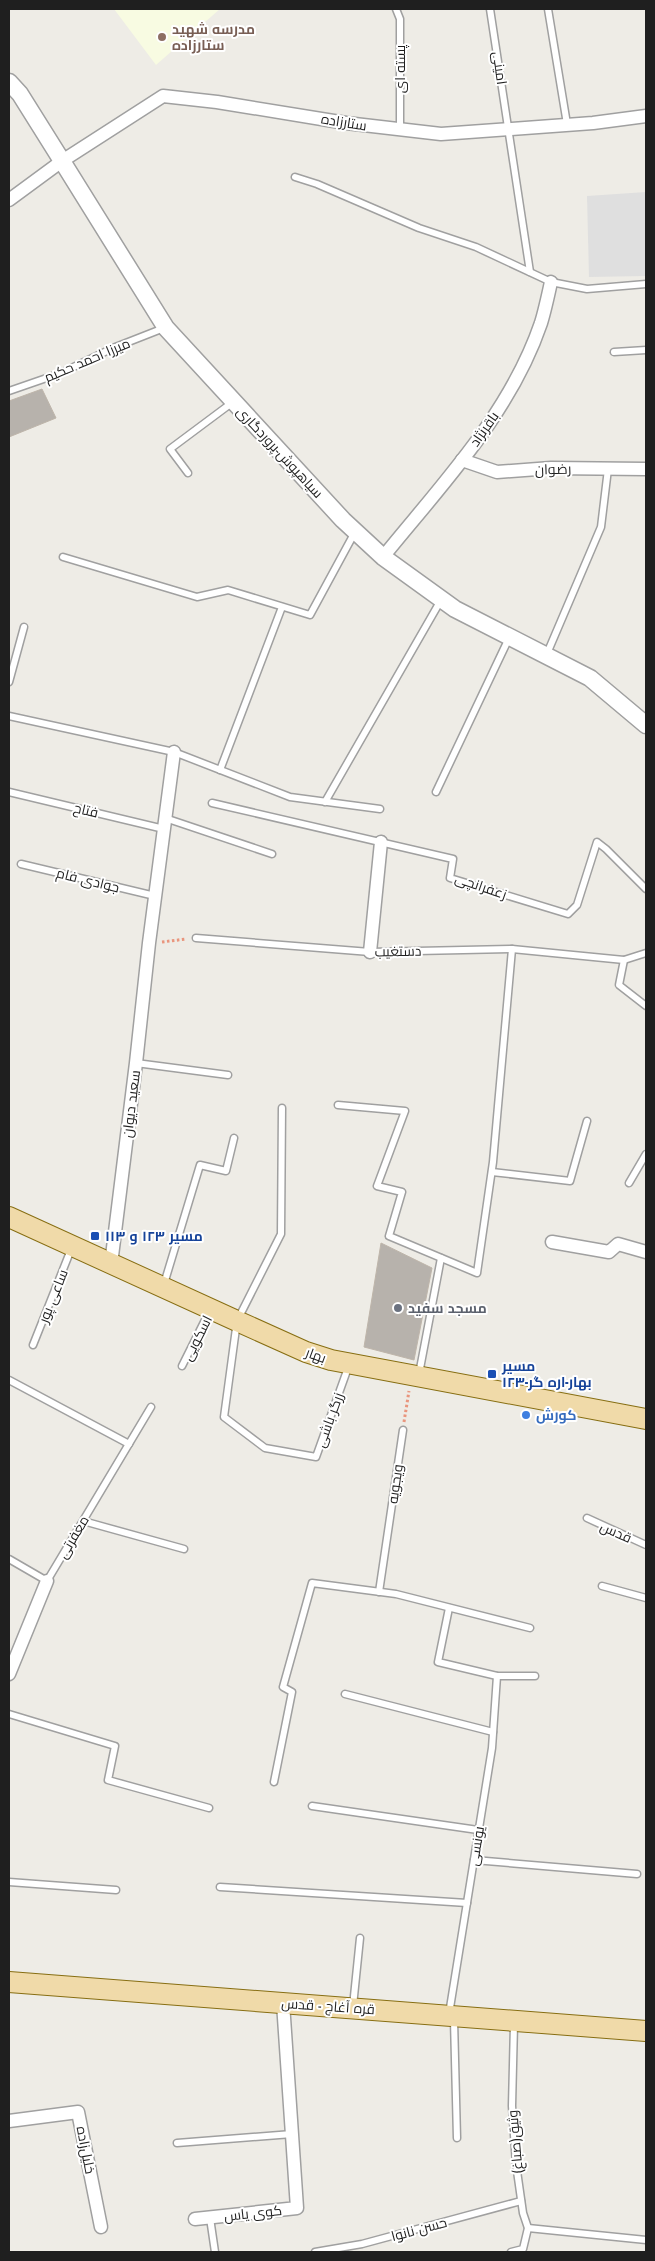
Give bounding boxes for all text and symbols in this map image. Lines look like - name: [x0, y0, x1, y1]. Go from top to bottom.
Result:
- place label: مدرسه شهید ستارزاده: [172, 19, 255, 55]
- marker: مدرسه شهید ستارزاده: [156, 31, 168, 43]
- street label: پسته ای: [390, 44, 410, 93]
- street label: امینی: [488, 50, 512, 86]
- street label: ستارزاده: [320, 109, 368, 135]
- street label: میرزا احمد حکیم: [41, 333, 133, 387]
- street label: سیاهپوش-پروردگاری: [232, 402, 328, 502]
- street label: باقرنژاد: [465, 407, 503, 451]
- street label: رضوان: [534, 458, 572, 480]
- street label: فتاح: [72, 797, 100, 823]
- street label: جوادی فام: [54, 862, 122, 898]
- street label: زعفرانچی: [452, 868, 510, 904]
- street label: دستغیب: [374, 941, 422, 961]
- street label: سعید دیوان: [117, 1069, 145, 1139]
- place label: مسیر ۱۲۳ و ۱۱۳: [105, 1226, 203, 1246]
- marker: مسیر ۱۲۳ و ۱۱۳: [89, 1230, 101, 1242]
- street label: ساعی پور: [33, 1266, 73, 1327]
- place label: مسجد سفید: [408, 1298, 487, 1318]
- marker: مسجد سفید: [392, 1302, 404, 1314]
- street label: اسکویی: [177, 1312, 217, 1364]
- street label: بهار: [302, 1342, 329, 1368]
- place label: مسیر ۱۲۳-بهار-اره گر: [501, 1356, 592, 1392]
- marker: مسیر ۱۲۳-بهار-اره گر: [486, 1368, 498, 1380]
- street label: زرگر باشی: [310, 1390, 348, 1450]
- place label: کورش: [536, 1405, 576, 1425]
- marker: کورش: [520, 1409, 532, 1421]
- street label: ویجویه: [382, 1463, 408, 1505]
- street label: مغفرتی: [52, 1512, 94, 1562]
- street label: قدس: [597, 1516, 635, 1548]
- street label: یونسی: [463, 1824, 489, 1867]
- street label: قره آغاج - قدس: [281, 1993, 375, 2019]
- street label: وثیق(صباغ): [502, 2109, 528, 2175]
- street label: خلیل‌زاده: [72, 2124, 100, 2176]
- street label: کوی یاس: [223, 2200, 283, 2226]
- street label: حسن نانوا: [389, 2212, 449, 2246]

